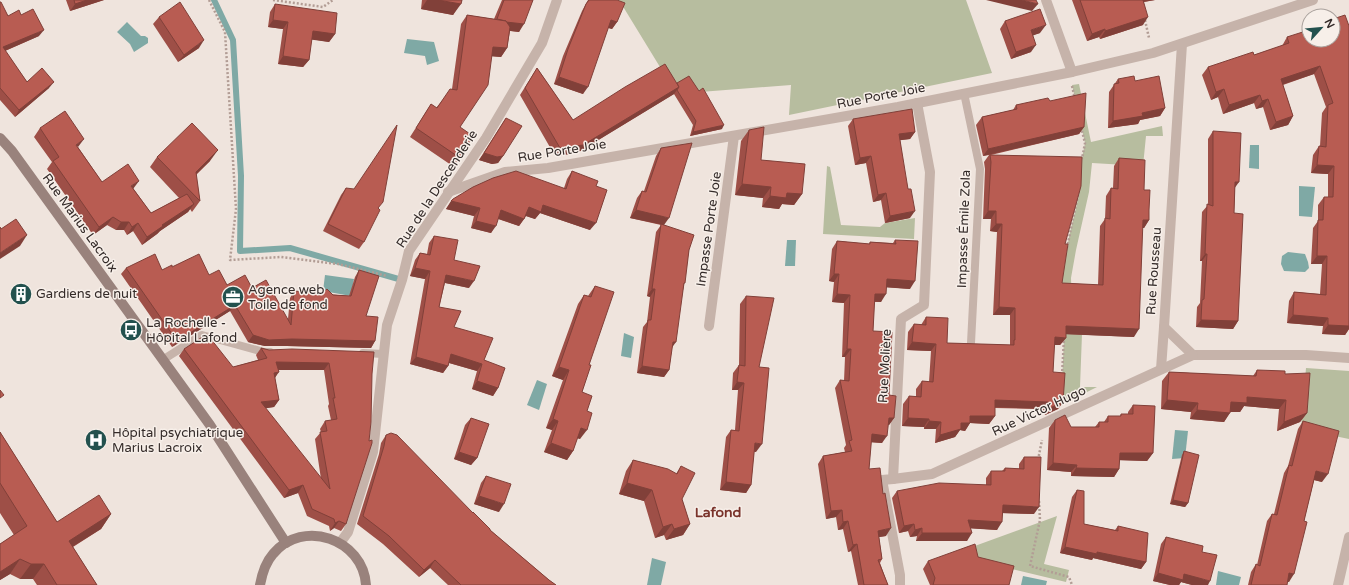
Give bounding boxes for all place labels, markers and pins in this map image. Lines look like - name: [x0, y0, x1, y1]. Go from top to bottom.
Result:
- building icon: Gardiens de nuit: [8, 281, 34, 307]
- place label: Agence web Toile de fond: [248, 282, 328, 313]
- office icon: Agence web Toile de fond: [220, 284, 246, 310]
- place label: Gardiens de nuit: [36, 286, 137, 302]
- place label: La Rochelle - Hôpital Lafond: [146, 315, 237, 346]
- bus stop icon: La Rochelle - Hôpital Lafond: [118, 317, 144, 343]
- place label: Hôpital psychiatrique Marius Lacroix: [112, 425, 243, 456]
- hospital icon: Hôpital psychiatrique Marius Lacroix: [83, 427, 109, 453]

